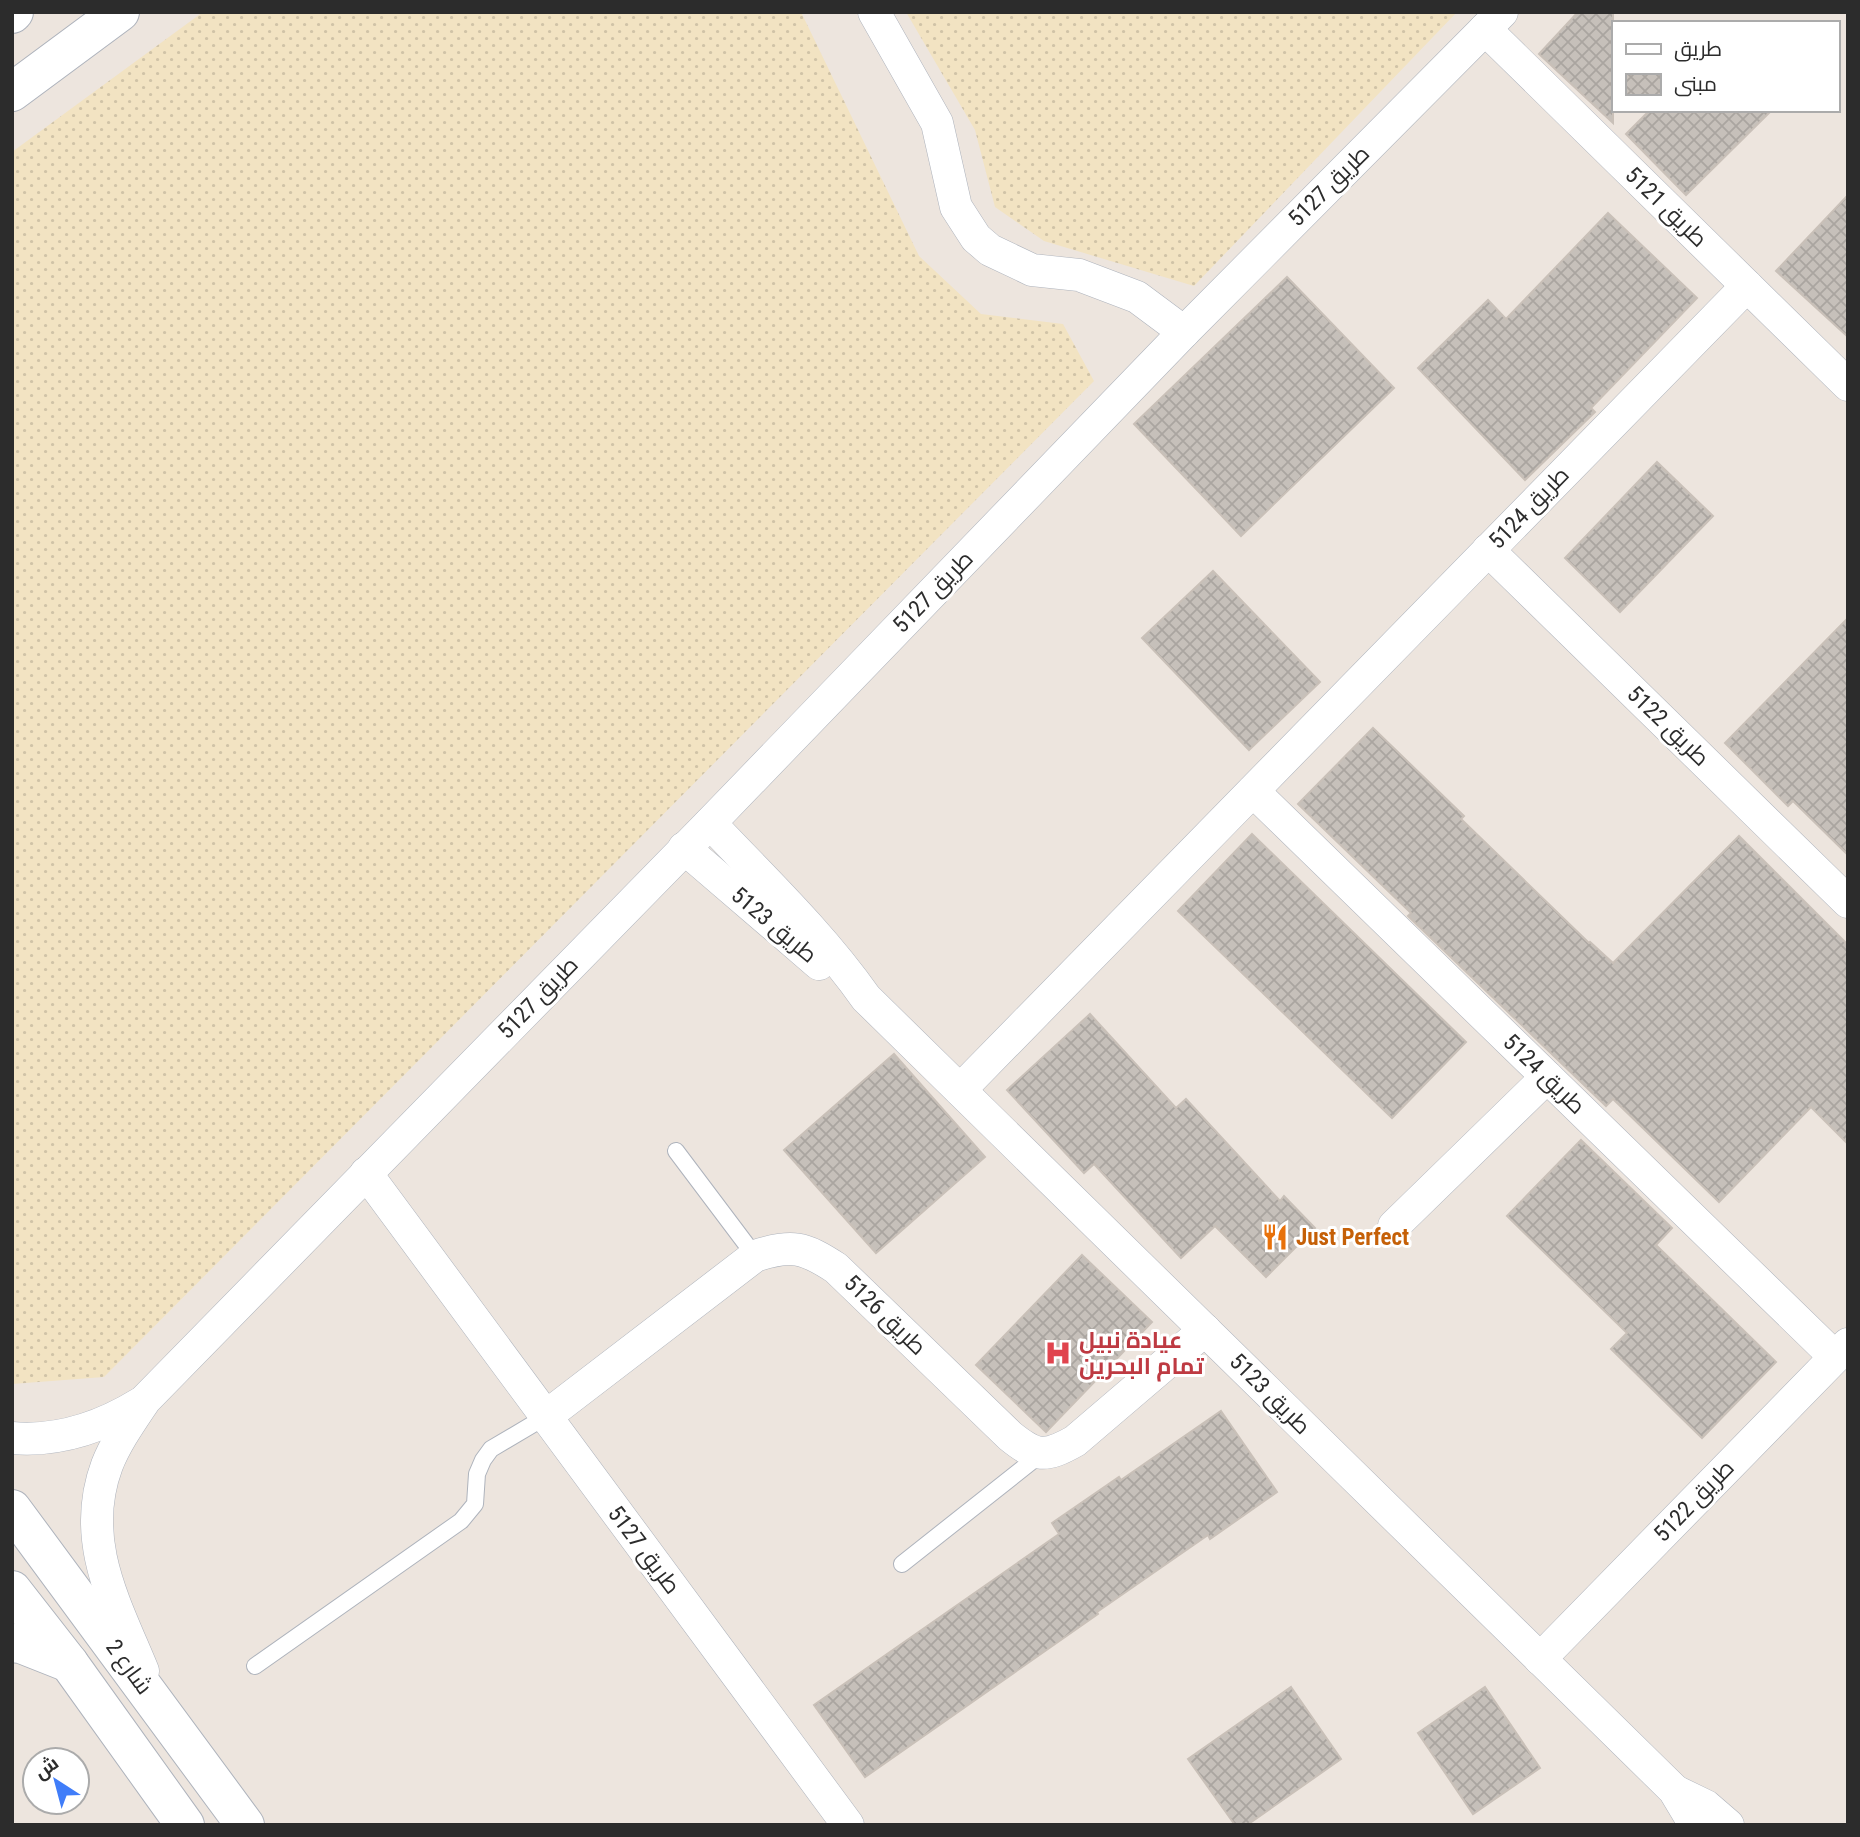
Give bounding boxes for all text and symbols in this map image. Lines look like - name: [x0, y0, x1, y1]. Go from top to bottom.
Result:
- legend: [1612, 21, 1839, 112]
- text: طريق: [1674, 37, 1722, 62]
- text: مبنى: [1674, 72, 1717, 97]
- street label: طريق 5127: [1283, 140, 1375, 232]
- street label: طريق 5121: [1619, 161, 1713, 253]
- street label: طريق 5124: [1483, 461, 1575, 555]
- street label: طريق 5127: [887, 545, 979, 639]
- street label: طريق 5122: [1621, 680, 1715, 772]
- street label: طريق 5123: [726, 881, 822, 969]
- street label: طريق 5127: [492, 951, 584, 1045]
- street label: طريق 5124: [1497, 1028, 1591, 1120]
- restaurant icon: Just Perfect: [1260, 1222, 1290, 1252]
- place label: Just Perfect: [1296, 1224, 1409, 1251]
- street label: طريق 5126: [838, 1269, 932, 1361]
- place label: عيادة نبيل تمام البحرين: [1079, 1327, 1204, 1382]
- hospital icon: عيادة نبيل تمام البحرين: [1043, 1338, 1073, 1368]
- street label: طريق 5123: [1224, 1348, 1316, 1440]
- street label: طريق 5122: [1648, 1454, 1740, 1548]
- street label: طريق 5127: [602, 1501, 686, 1599]
- street label: شارع 2: [98, 1634, 158, 1701]
- north arrow: [21, 1746, 91, 1816]
- text: ش: [30, 1751, 63, 1784]

